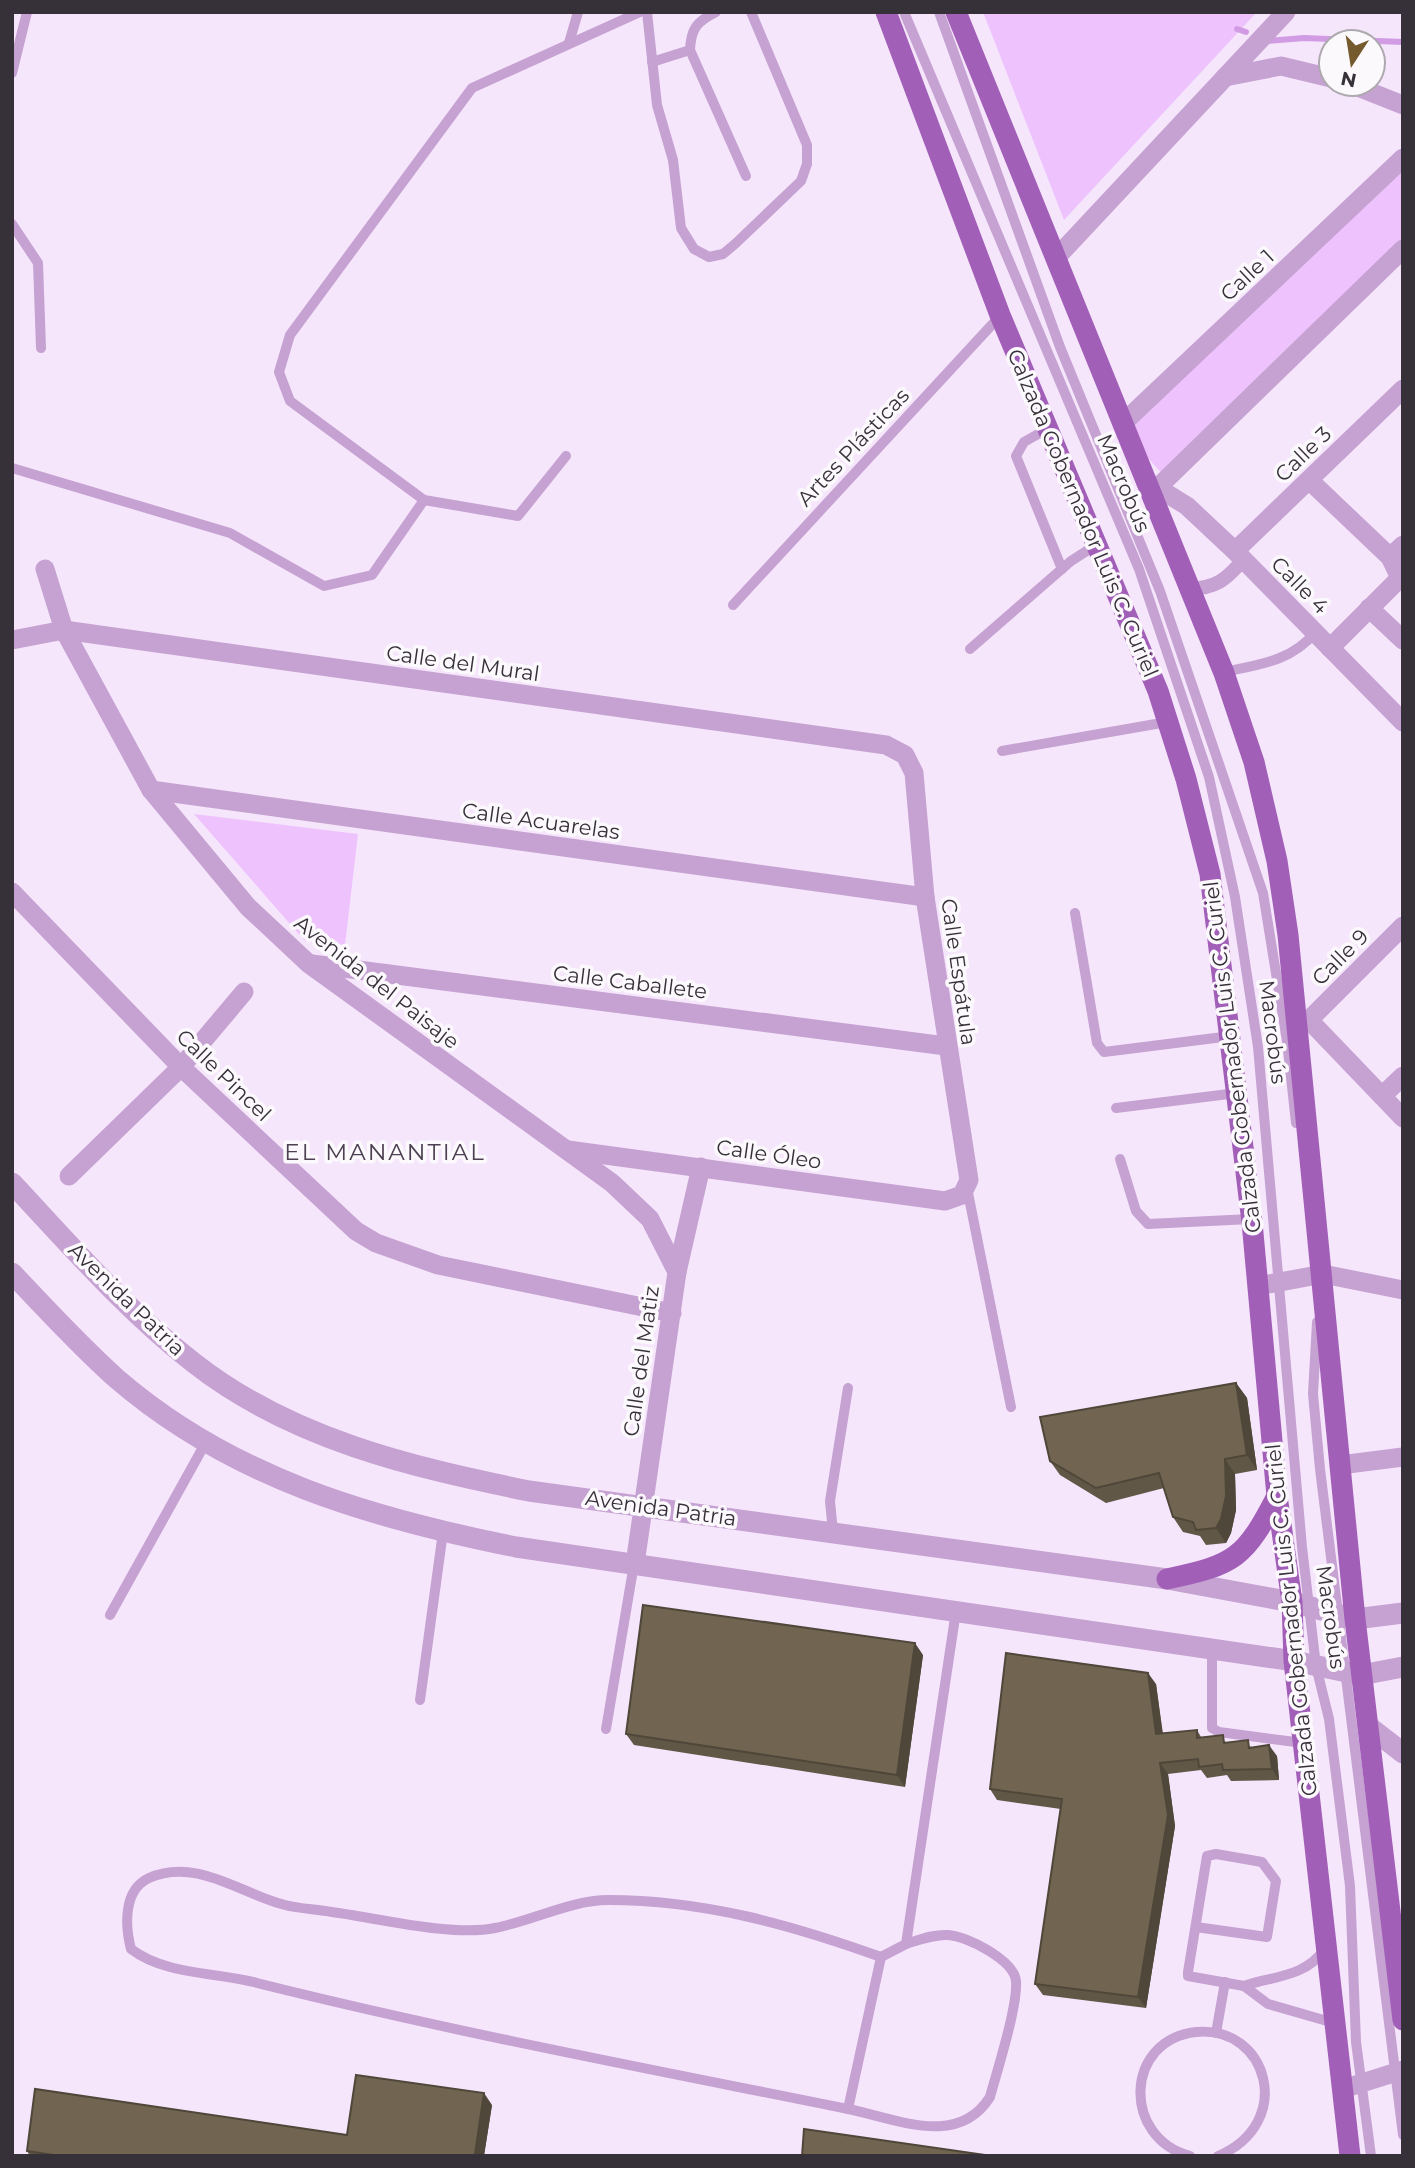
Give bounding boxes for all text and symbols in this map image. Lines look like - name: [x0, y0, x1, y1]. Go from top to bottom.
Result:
- north arrow: [1317, 28, 1387, 98]
- text: N: [1339, 66, 1358, 92]
- street label: Calle 1: [1215, 244, 1279, 306]
- street label: Calzada Gobernador Luis C. Curiel: [1002, 345, 1164, 681]
- street label: Artes Plásticas: [792, 383, 914, 511]
- street label: Calle 3: [1270, 421, 1336, 487]
- street label: Macrobús: [1092, 430, 1156, 536]
- street label: Calle 4: [1266, 551, 1334, 619]
- street label: Calle del Mural: [385, 640, 541, 686]
- street label: Calle Acuarelas: [461, 798, 621, 844]
- street label: Calzada Gobernador Luis C. Curiel: [1198, 880, 1266, 1234]
- street label: Calle Espátula: [936, 897, 982, 1047]
- street label: Avenida del Paisaje: [290, 910, 464, 1054]
- street label: Calle 9: [1307, 924, 1373, 990]
- street label: Calle Caballete: [552, 960, 708, 1004]
- street label: Macrobús: [1254, 979, 1292, 1085]
- street label: Calle Pincel: [172, 1024, 276, 1126]
- street label: Calle Óleo: [715, 1134, 823, 1174]
- district label: EL MANANTIAL: [284, 1138, 486, 1166]
- street label: Avenida Patria: [64, 1237, 190, 1361]
- street label: Calle del Matiz: [618, 1284, 664, 1438]
- street label: Calzada Gobernador Luis C. Curiel: [1260, 1443, 1322, 1797]
- street label: Avenida Patria: [584, 1485, 738, 1531]
- street label: Macrobús: [1311, 1564, 1351, 1670]

